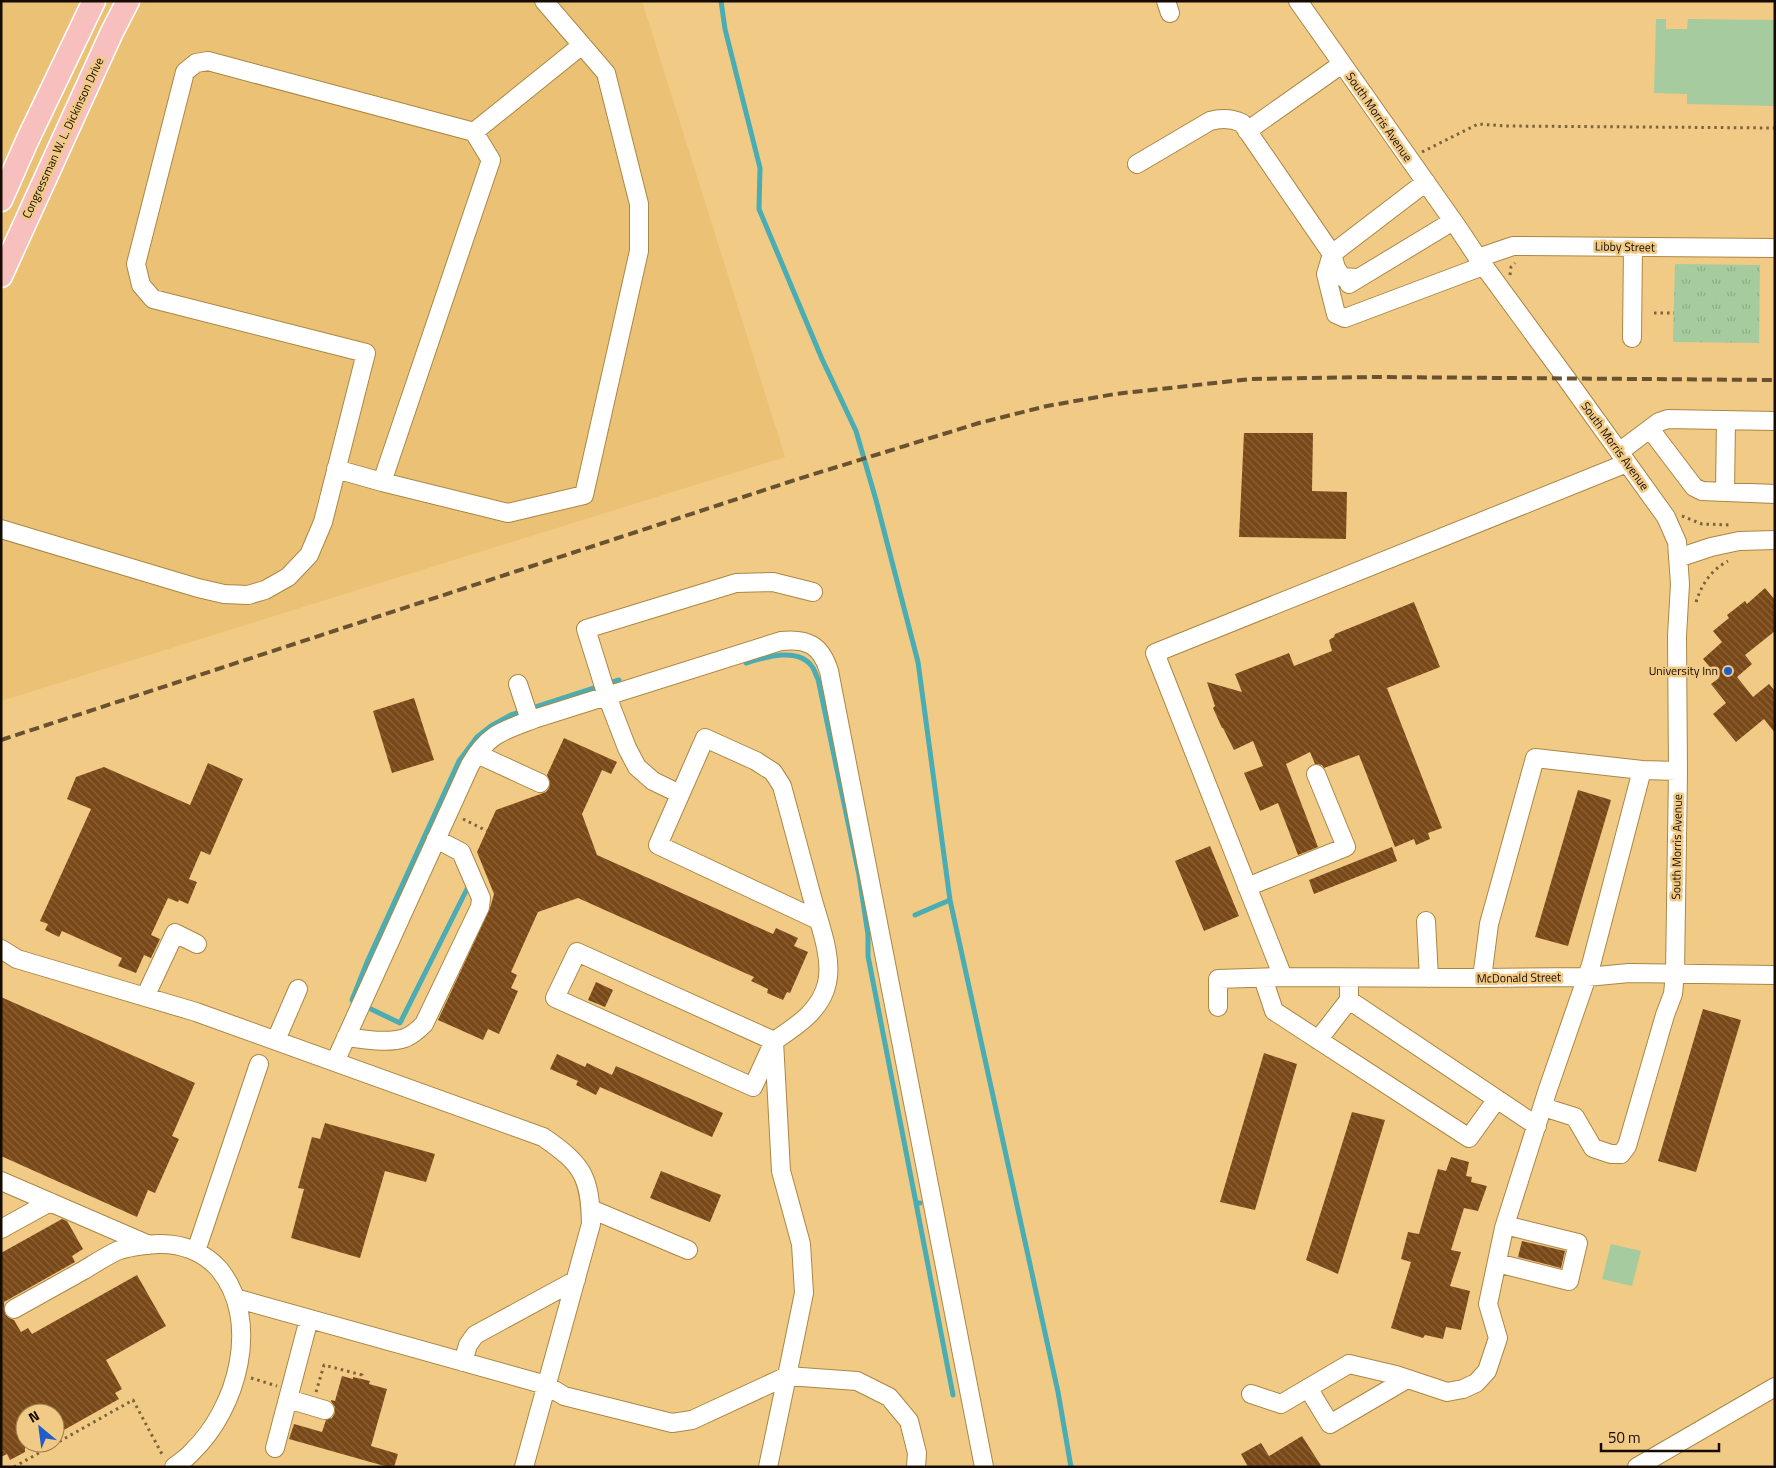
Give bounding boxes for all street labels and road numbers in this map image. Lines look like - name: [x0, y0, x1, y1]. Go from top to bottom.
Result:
- street label: Congressman W. L. Dickinson Drive: [17, 54, 108, 221]
- street label: South Morris Avenue: [1341, 68, 1417, 165]
- street label: Libby Street: [1595, 236, 1656, 257]
- street label: South Morris Avenue: [1577, 397, 1654, 494]
- street label: South Morris Avenue: [1666, 794, 1687, 900]
- street label: McDonald Street: [1477, 967, 1562, 988]

